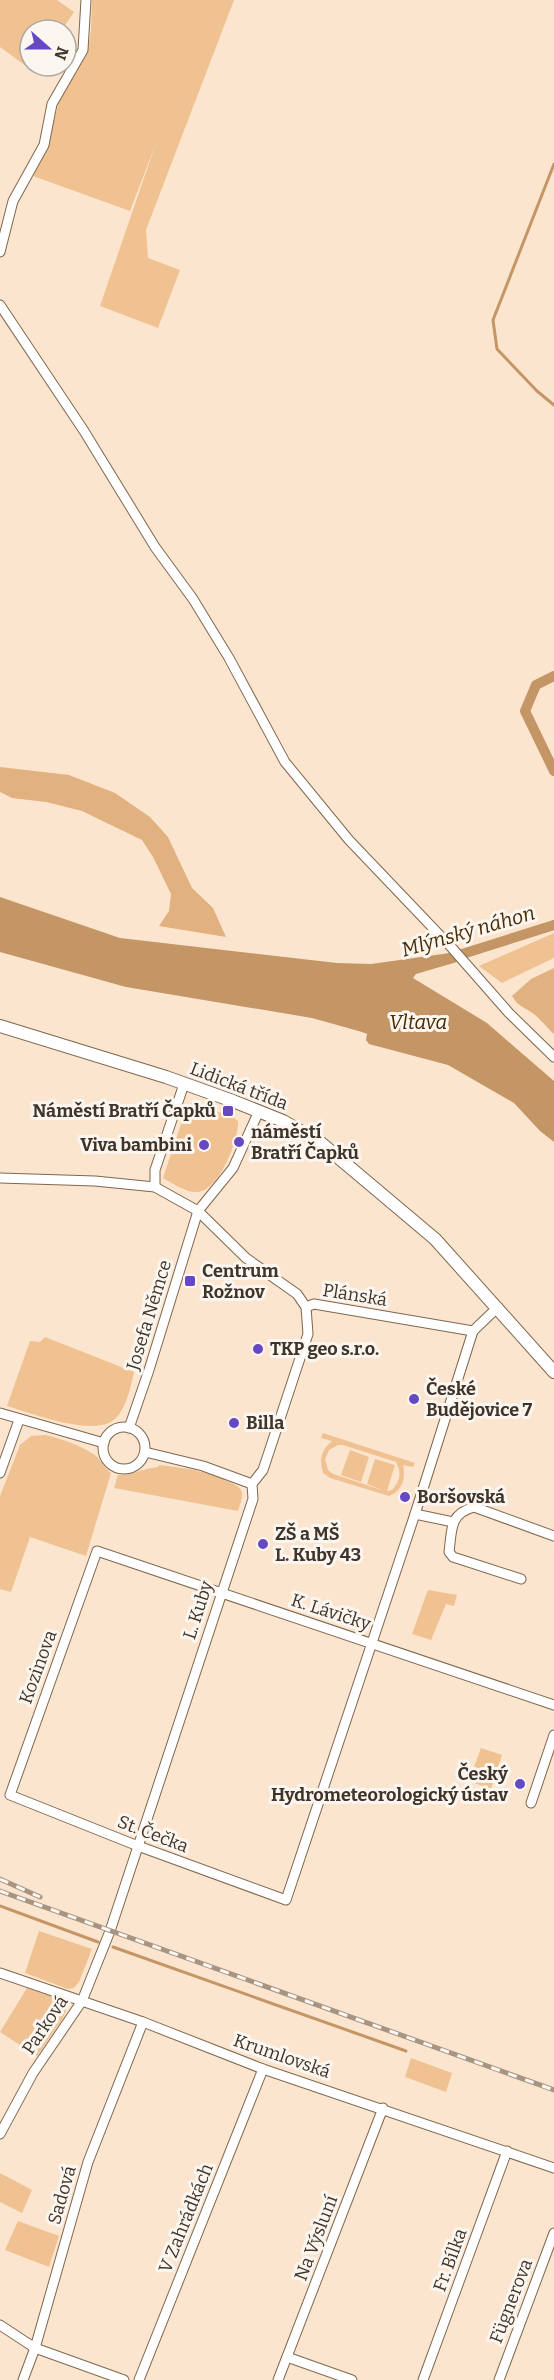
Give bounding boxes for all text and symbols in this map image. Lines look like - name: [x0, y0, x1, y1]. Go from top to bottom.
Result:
- north arrow: [18, 18, 78, 78]
- text: N: [50, 44, 73, 62]
- water label: Mlýnský náhon: [398, 900, 538, 962]
- water label: Vltava: [389, 1010, 447, 1034]
- street label: Lidická třída: [187, 1057, 291, 1115]
- place label: Náměstí Bratří Čapků: [32, 1099, 217, 1122]
- marker: Náměstí Bratří Čapků: [221, 1104, 235, 1118]
- place label: náměstí Bratří Čapků: [251, 1121, 359, 1164]
- place label: Viva bambini: [80, 1134, 192, 1156]
- marker: náměstí Bratří Čapků: [232, 1135, 246, 1149]
- marker: Viva bambini: [197, 1138, 211, 1152]
- street label: Josefa Němce: [122, 1257, 176, 1374]
- place label: Centrum Rožnov: [202, 1260, 279, 1303]
- marker: Centrum Rožnov: [183, 1274, 197, 1288]
- street label: Plánská: [321, 1279, 389, 1311]
- place label: TKP geo s.r.o.: [270, 1338, 379, 1360]
- marker: TKP geo s.r.o.: [251, 1342, 265, 1356]
- place label: České Budějovice 7: [426, 1377, 532, 1421]
- marker: České Budějovice 7: [407, 1392, 421, 1406]
- place label: Billa: [246, 1412, 284, 1434]
- marker: Billa: [227, 1416, 241, 1430]
- place label: Boršovská: [417, 1486, 505, 1508]
- marker: Boršovská: [398, 1490, 412, 1504]
- place label: ZŠ a MŠ L. Kuby 43: [275, 1522, 361, 1566]
- marker: ZŠ a MŠ L. Kuby 43: [256, 1537, 270, 1551]
- street label: L. Kuby: [178, 1577, 218, 1642]
- street label: K. Lávičky: [289, 1589, 374, 1635]
- street label: Kozinova: [15, 1627, 62, 1707]
- place label: Český Hydrometeorologický ústav: [271, 1762, 509, 1806]
- marker: Český Hydrometeorologický ústav: [513, 1777, 527, 1791]
- street label: St. Čečka: [115, 1810, 192, 1858]
- street label: Parková: [17, 1991, 73, 2059]
- street label: Krumlovská: [231, 2029, 333, 2083]
- street label: V Zahrádkách: [154, 2160, 218, 2276]
- street label: Sadová: [43, 2163, 81, 2227]
- street label: Na Výsluní: [290, 2192, 343, 2284]
- street label: Fr. Bílka: [428, 2225, 472, 2295]
- street label: Fügnerova: [485, 2256, 537, 2346]

